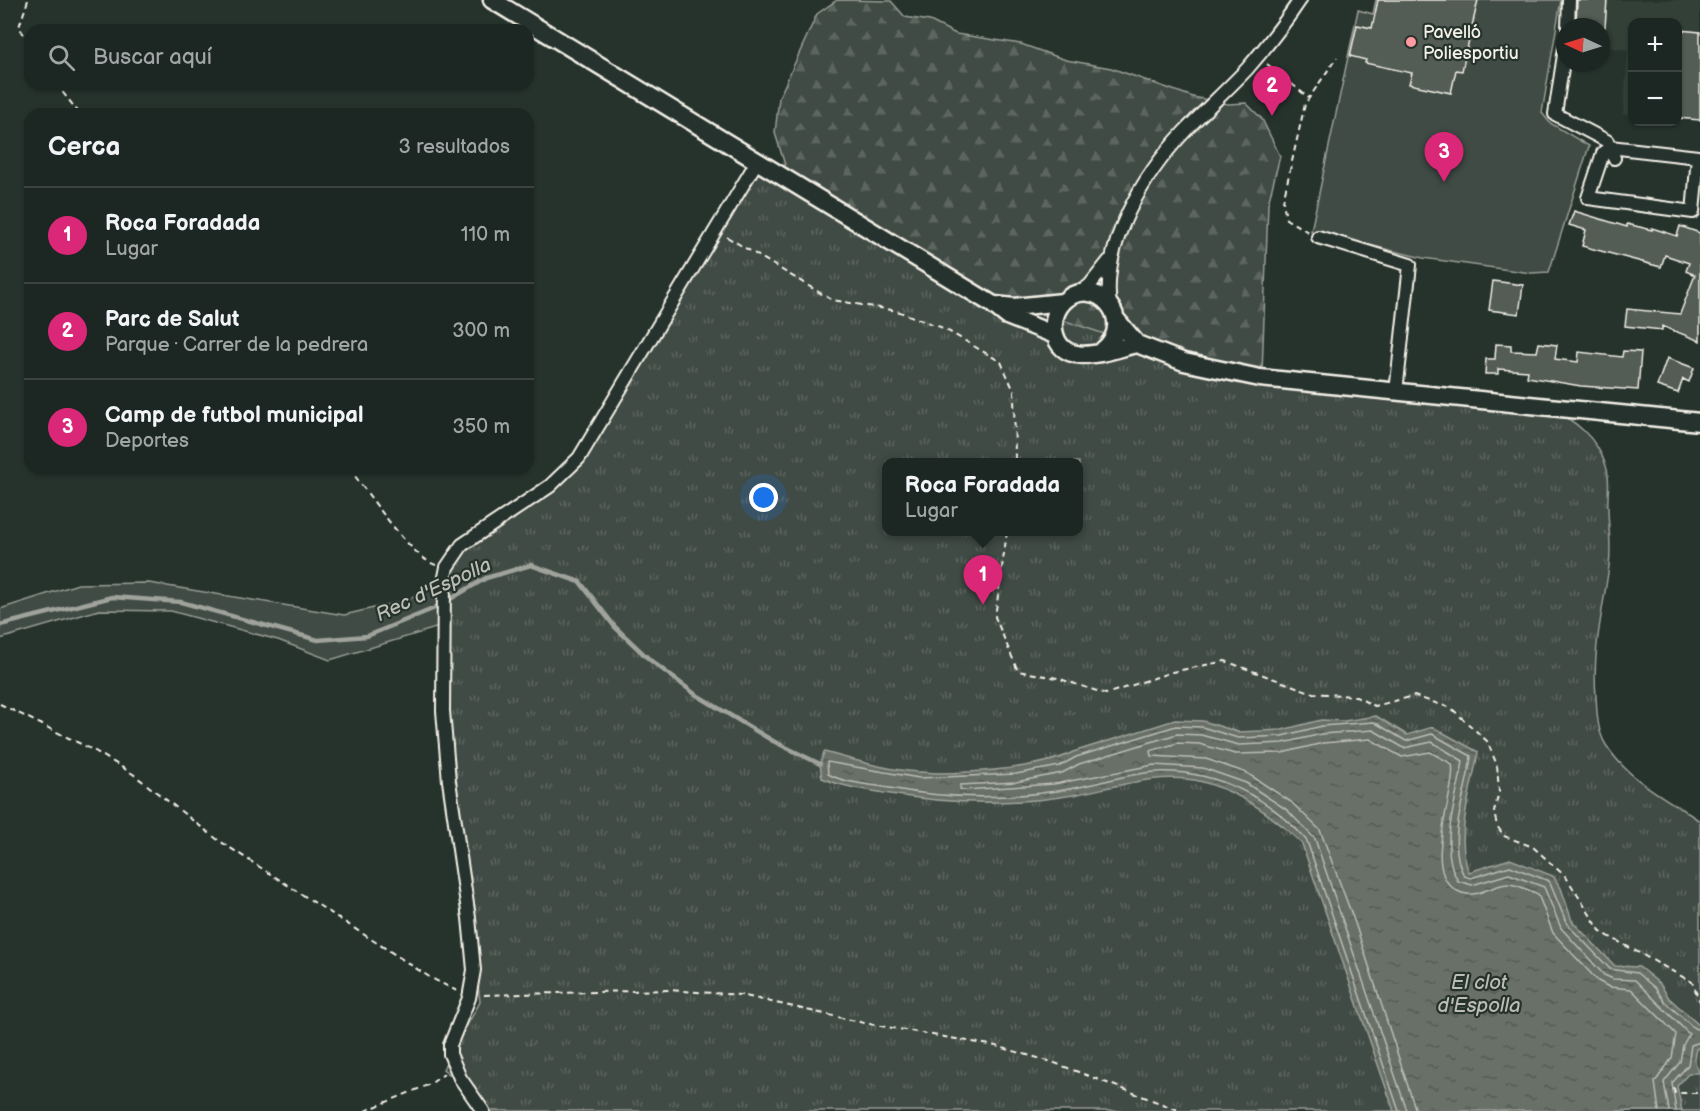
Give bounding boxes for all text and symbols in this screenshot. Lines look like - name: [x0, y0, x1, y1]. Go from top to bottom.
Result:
- north arrow: [1556, 18, 1610, 72]
- map controls: [1628, 18, 1682, 126]
- button: +: [1628, 18, 1682, 72]
- place label: Pavelló Poliesportiu: [1423, 22, 1519, 64]
- search box: [24, 24, 534, 90]
- marker: Pavelló Poliesportiu: [1404, 35, 1418, 49]
- icon: search: [45, 41, 78, 74]
- text: Buscar aquí: [93, 44, 212, 71]
- pin: 2: [1252, 66, 1292, 116]
- button: −: [1628, 72, 1682, 126]
- text: Cerca: [48, 132, 120, 163]
- pin: 3: [1424, 132, 1464, 182]
- text: 3 resultados: [399, 135, 510, 159]
- text: Roca Foradada: [105, 210, 260, 237]
- text: 1: [63, 223, 72, 247]
- text: 110 m: [461, 223, 510, 247]
- text: Lugar: [105, 237, 158, 261]
- text: Parc de Salut: [105, 306, 239, 333]
- text: 2: [62, 319, 73, 343]
- text: 300 m: [452, 319, 510, 343]
- text: Parque · Carrer de la pedrera: [105, 333, 368, 357]
- text: Camp de futbol municipal: [105, 402, 364, 429]
- text: 3: [62, 415, 73, 439]
- text: 350 m: [453, 415, 510, 439]
- text: Deportes: [105, 429, 189, 453]
- popup: [882, 458, 1083, 536]
- text: Roca Foradada: [905, 472, 1060, 499]
- your location: [749, 483, 778, 512]
- text: Lugar: [905, 499, 958, 523]
- water label: Rec d'Espolla: [372, 553, 495, 627]
- pin: 1: [964, 556, 1002, 605]
- water label: El clot d'Espolla: [1438, 971, 1520, 1018]

